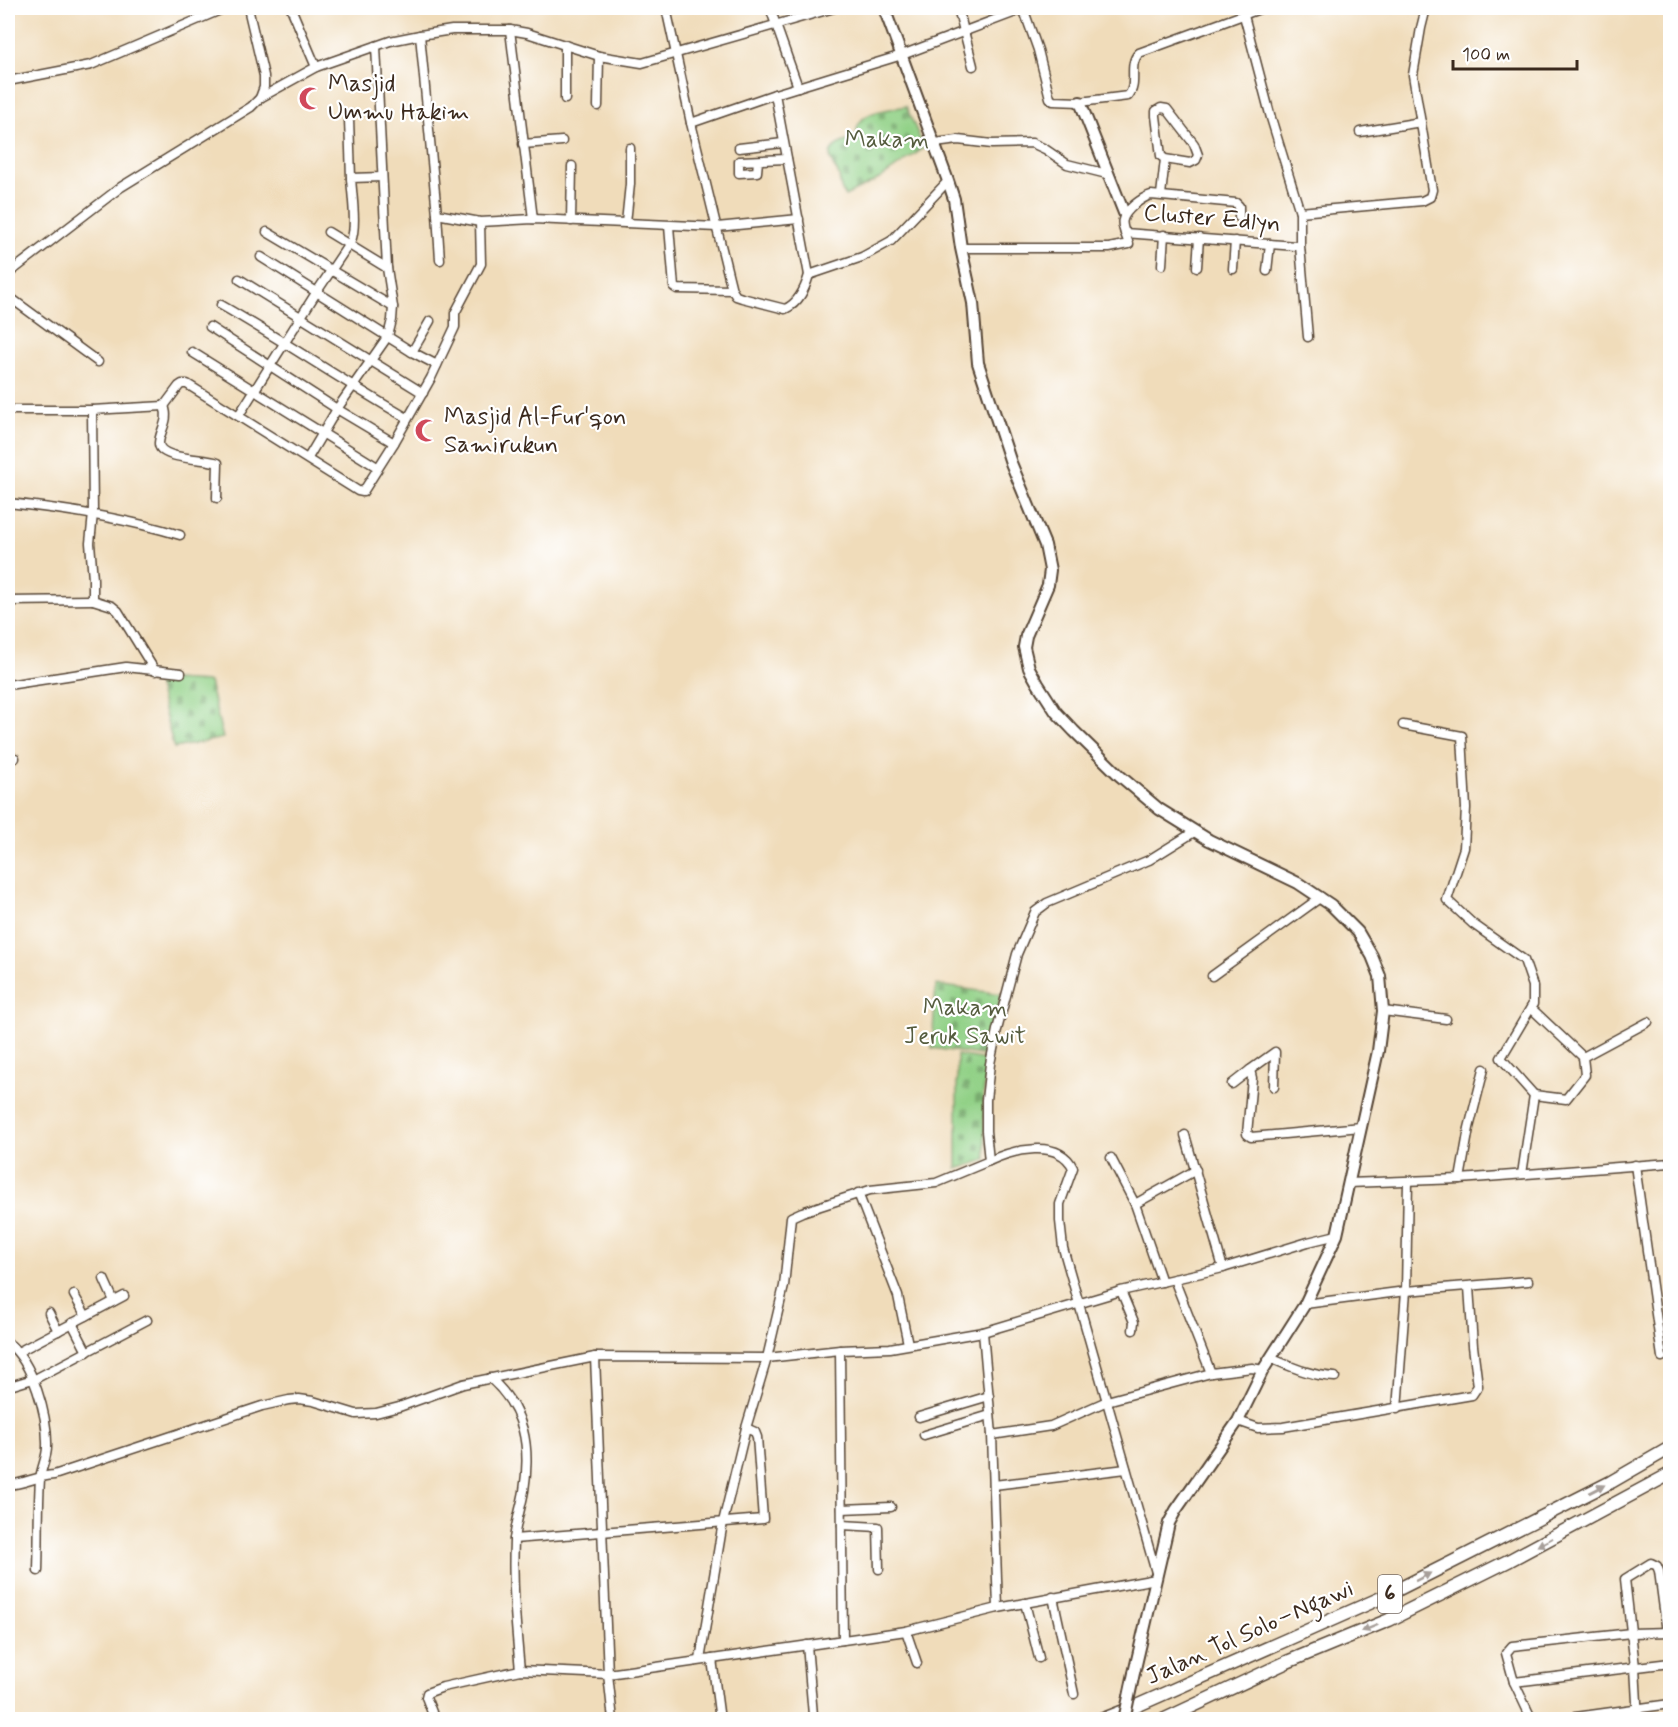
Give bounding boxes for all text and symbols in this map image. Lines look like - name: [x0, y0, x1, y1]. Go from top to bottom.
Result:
- scale bar: [1453, 33, 1578, 71]
- text: 100 m: [1462, 43, 1510, 67]
- place label: Masjid Ummu Hakim: [328, 69, 470, 128]
- mosque icon: Masjid Ummu Hakim: [297, 85, 323, 111]
- park label: Makam: [845, 125, 929, 156]
- street label: Cluster Edlyn: [1142, 198, 1282, 240]
- place label: Masjid Al-Fur'qon Samirukun: [444, 402, 626, 461]
- mosque icon: Masjid Al-Fur'qon Samirukun: [413, 418, 439, 444]
- park label: Makam Jeruk Sawit: [904, 993, 1026, 1052]
- one-way arrow: [1589, 1484, 1606, 1494]
- one-way arrow: [1536, 1537, 1553, 1547]
- street label: Jalan Tol Solo–Ngawi: [1141, 1573, 1360, 1695]
- one-way arrow: [1415, 1573, 1432, 1582]
- road number: 6: [1378, 1575, 1402, 1613]
- one-way arrow: [1361, 1624, 1379, 1633]

